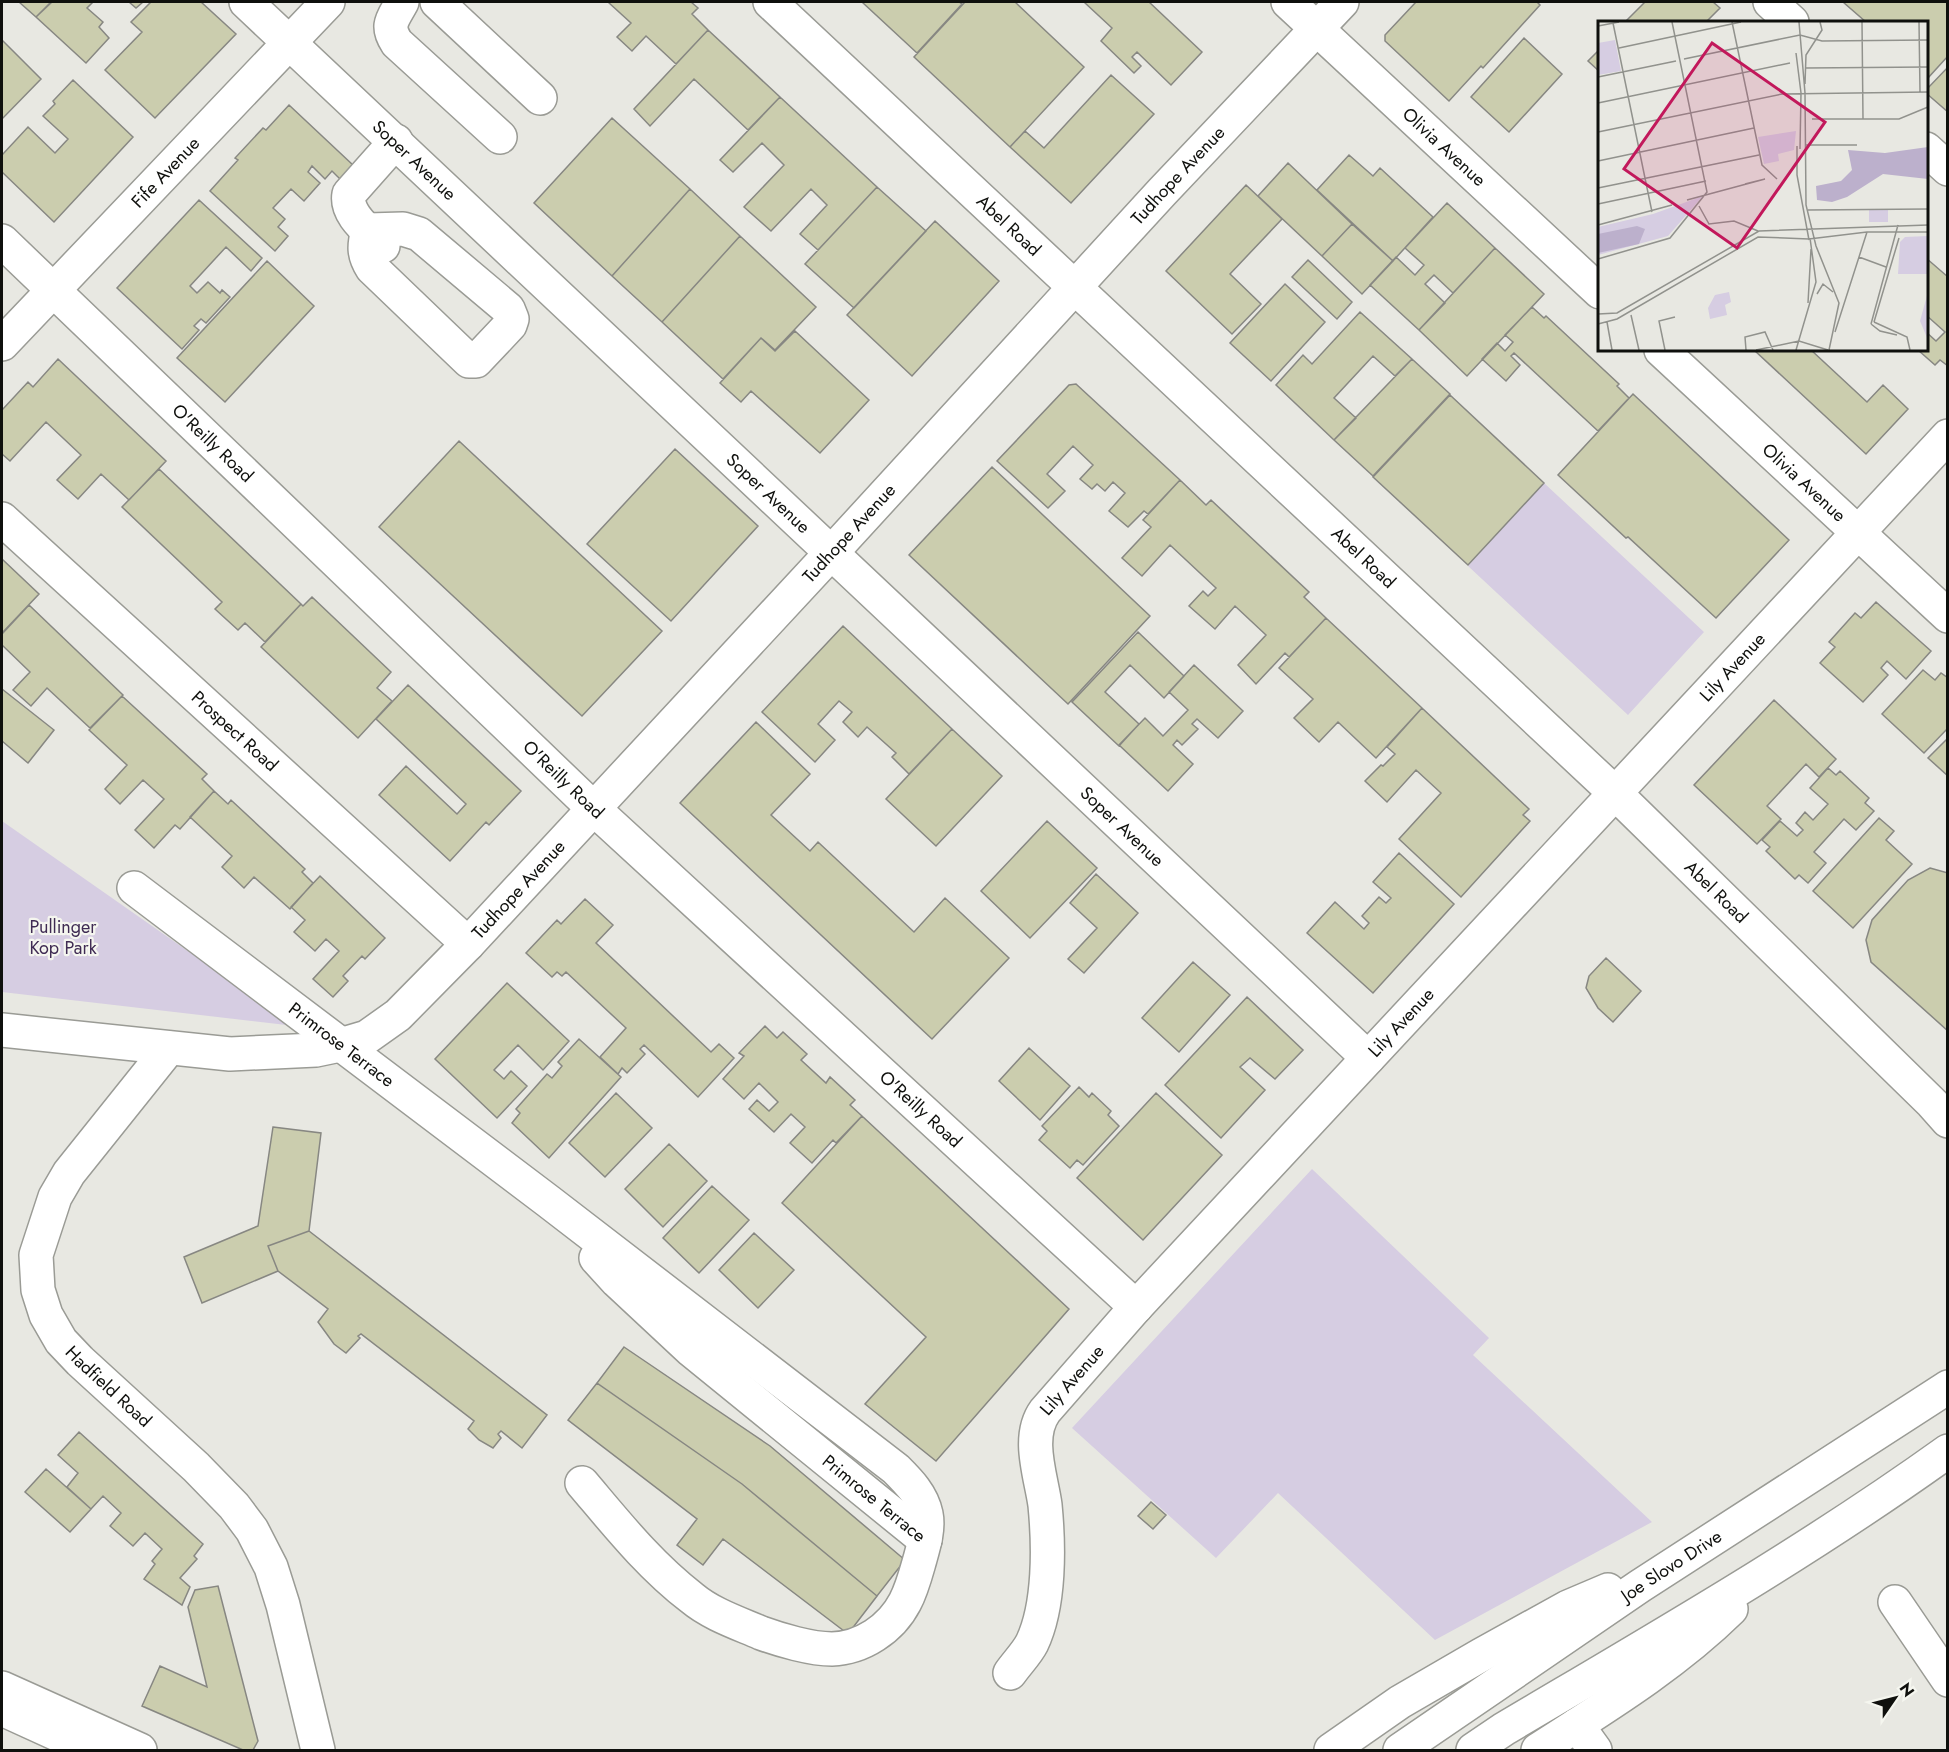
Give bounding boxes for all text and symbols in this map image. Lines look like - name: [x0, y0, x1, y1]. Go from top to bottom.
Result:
- inset map: [1598, 21, 1928, 351]
- street label: Olivia Avenue: [1396, 101, 1492, 193]
- street label: Soper Avenue: [366, 114, 462, 206]
- street label: Tudhope Avenue: [1125, 120, 1231, 231]
- street label: Fife Avenue: [125, 131, 206, 214]
- street label: Abel Road: [971, 189, 1047, 262]
- street label: O'Reilly Road: [166, 398, 259, 489]
- street label: Olivia Avenue: [1756, 437, 1852, 528]
- street label: Soper Avenue: [720, 447, 816, 540]
- street label: Tudhope Avenue: [796, 478, 902, 589]
- street label: Abel Road: [1326, 521, 1402, 594]
- street label: Lily Avenue: [1694, 627, 1772, 708]
- street label: Prospect Road: [186, 685, 284, 778]
- street label: O'Reilly Road: [517, 734, 610, 825]
- street label: Soper Avenue: [1074, 780, 1170, 873]
- street label: Tudhope Avenue: [466, 834, 571, 945]
- street label: Abel Road: [1679, 855, 1754, 929]
- park label: Pullinger Kop Park: [29, 914, 97, 961]
- street label: Lily Avenue: [1362, 982, 1440, 1063]
- street label: Primrose Terrace: [283, 996, 400, 1093]
- street label: O'Reilly Road: [874, 1064, 968, 1154]
- street label: Lily Avenue: [1034, 1339, 1110, 1421]
- street label: Hadfield Road: [59, 1340, 157, 1433]
- street label: Primrose Terrace: [816, 1448, 931, 1549]
- street label: Joe Slovo Drive: [1614, 1524, 1727, 1609]
- north arrow: [1865, 1668, 1925, 1728]
- text: N: [1894, 1678, 1920, 1701]

